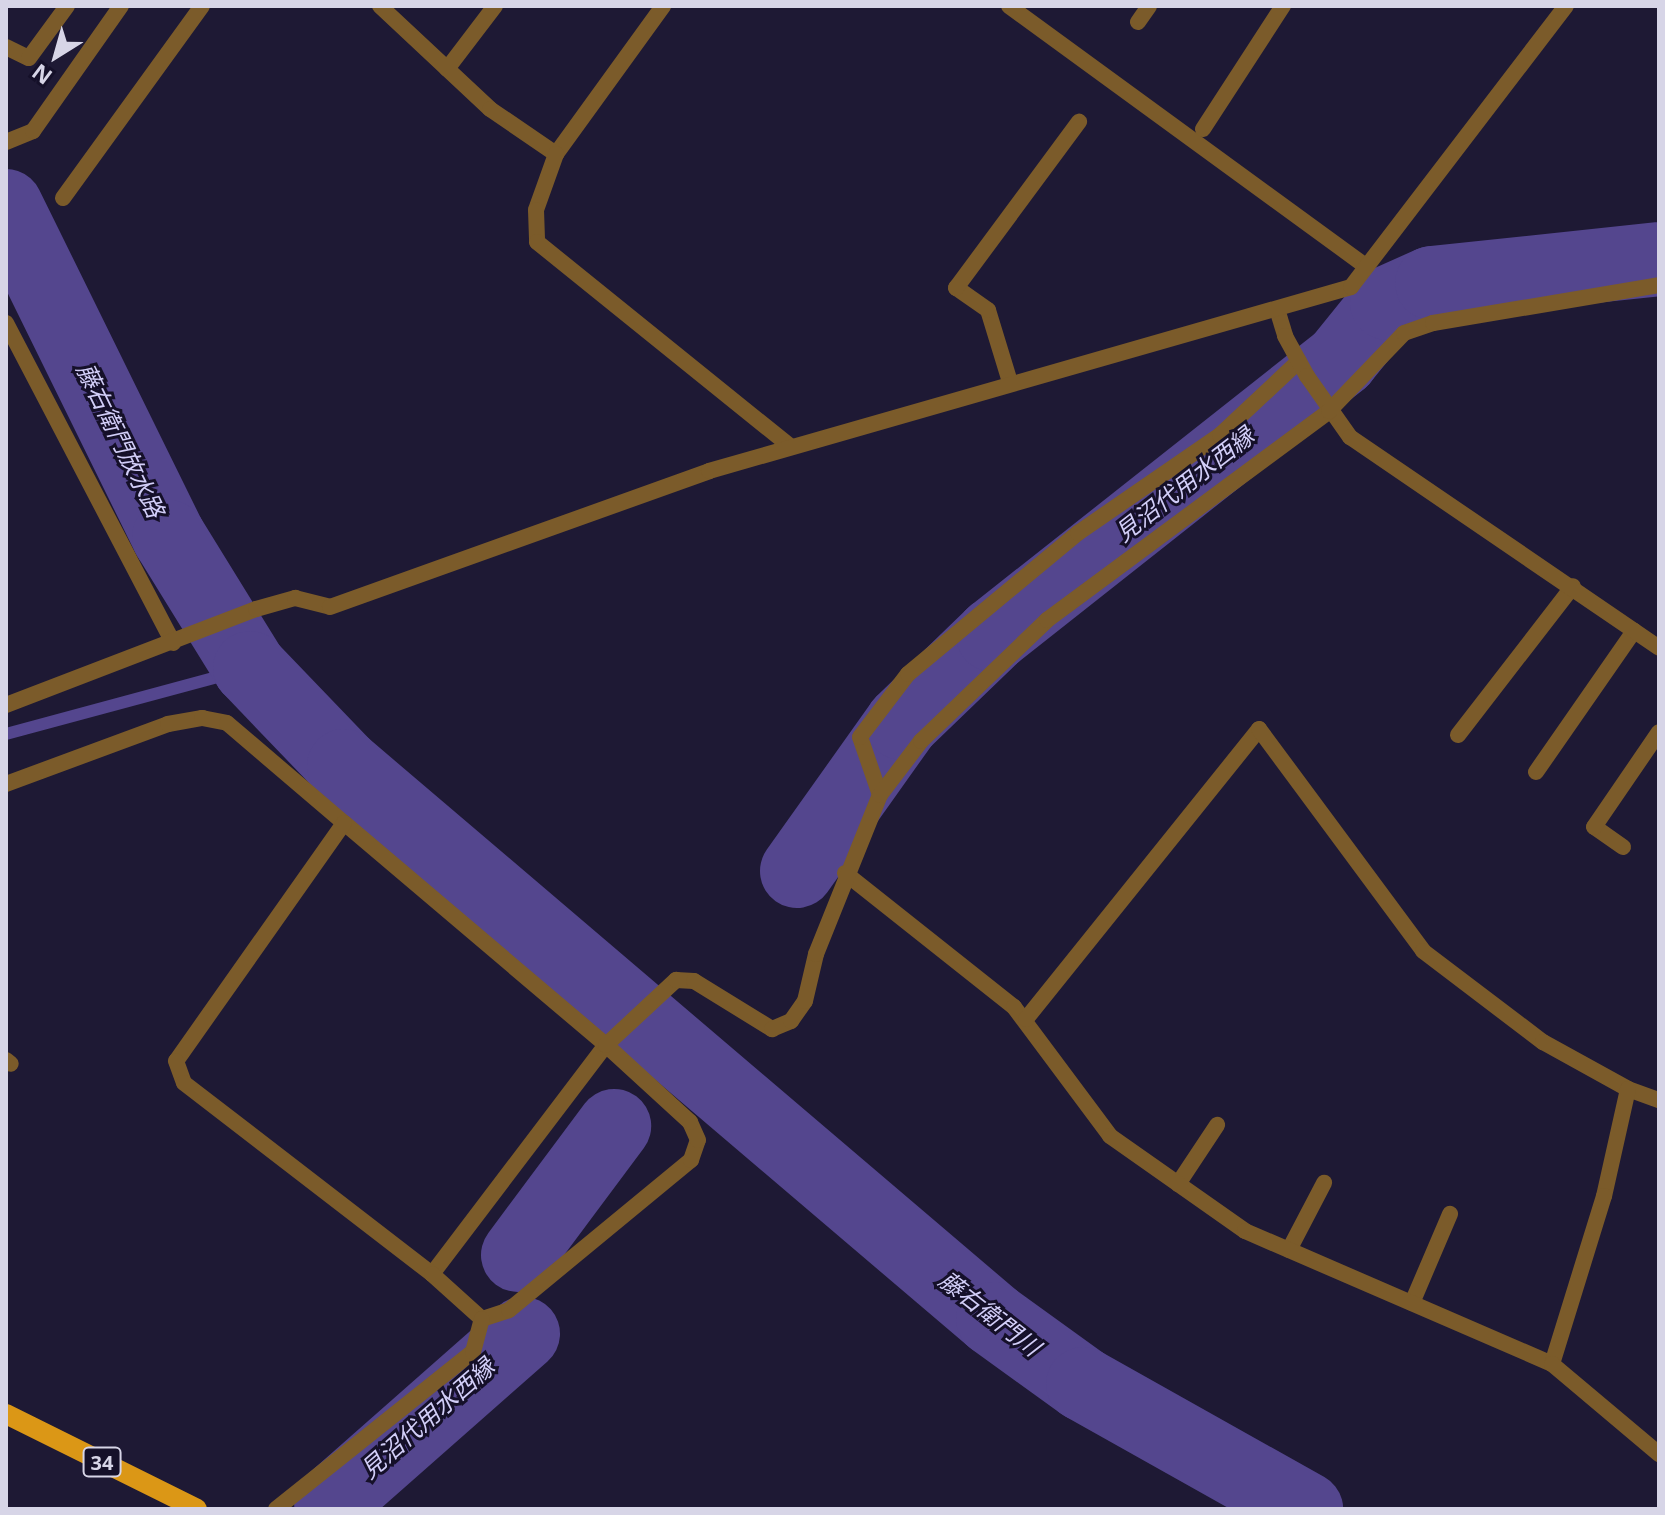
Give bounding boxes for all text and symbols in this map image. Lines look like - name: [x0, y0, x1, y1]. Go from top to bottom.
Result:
- north arrow: [16, 16, 96, 96]
- text: N: [25, 58, 58, 93]
- water label: 藤右衛門放水路: [71, 358, 171, 522]
- water label: 見沼代用水西縁: [1109, 421, 1259, 547]
- water label: 藤右衛門川: [934, 1265, 1046, 1361]
- water label: 見沼代用水西縁: [354, 1352, 500, 1484]
- road number: 34: [82, 1446, 122, 1478]

